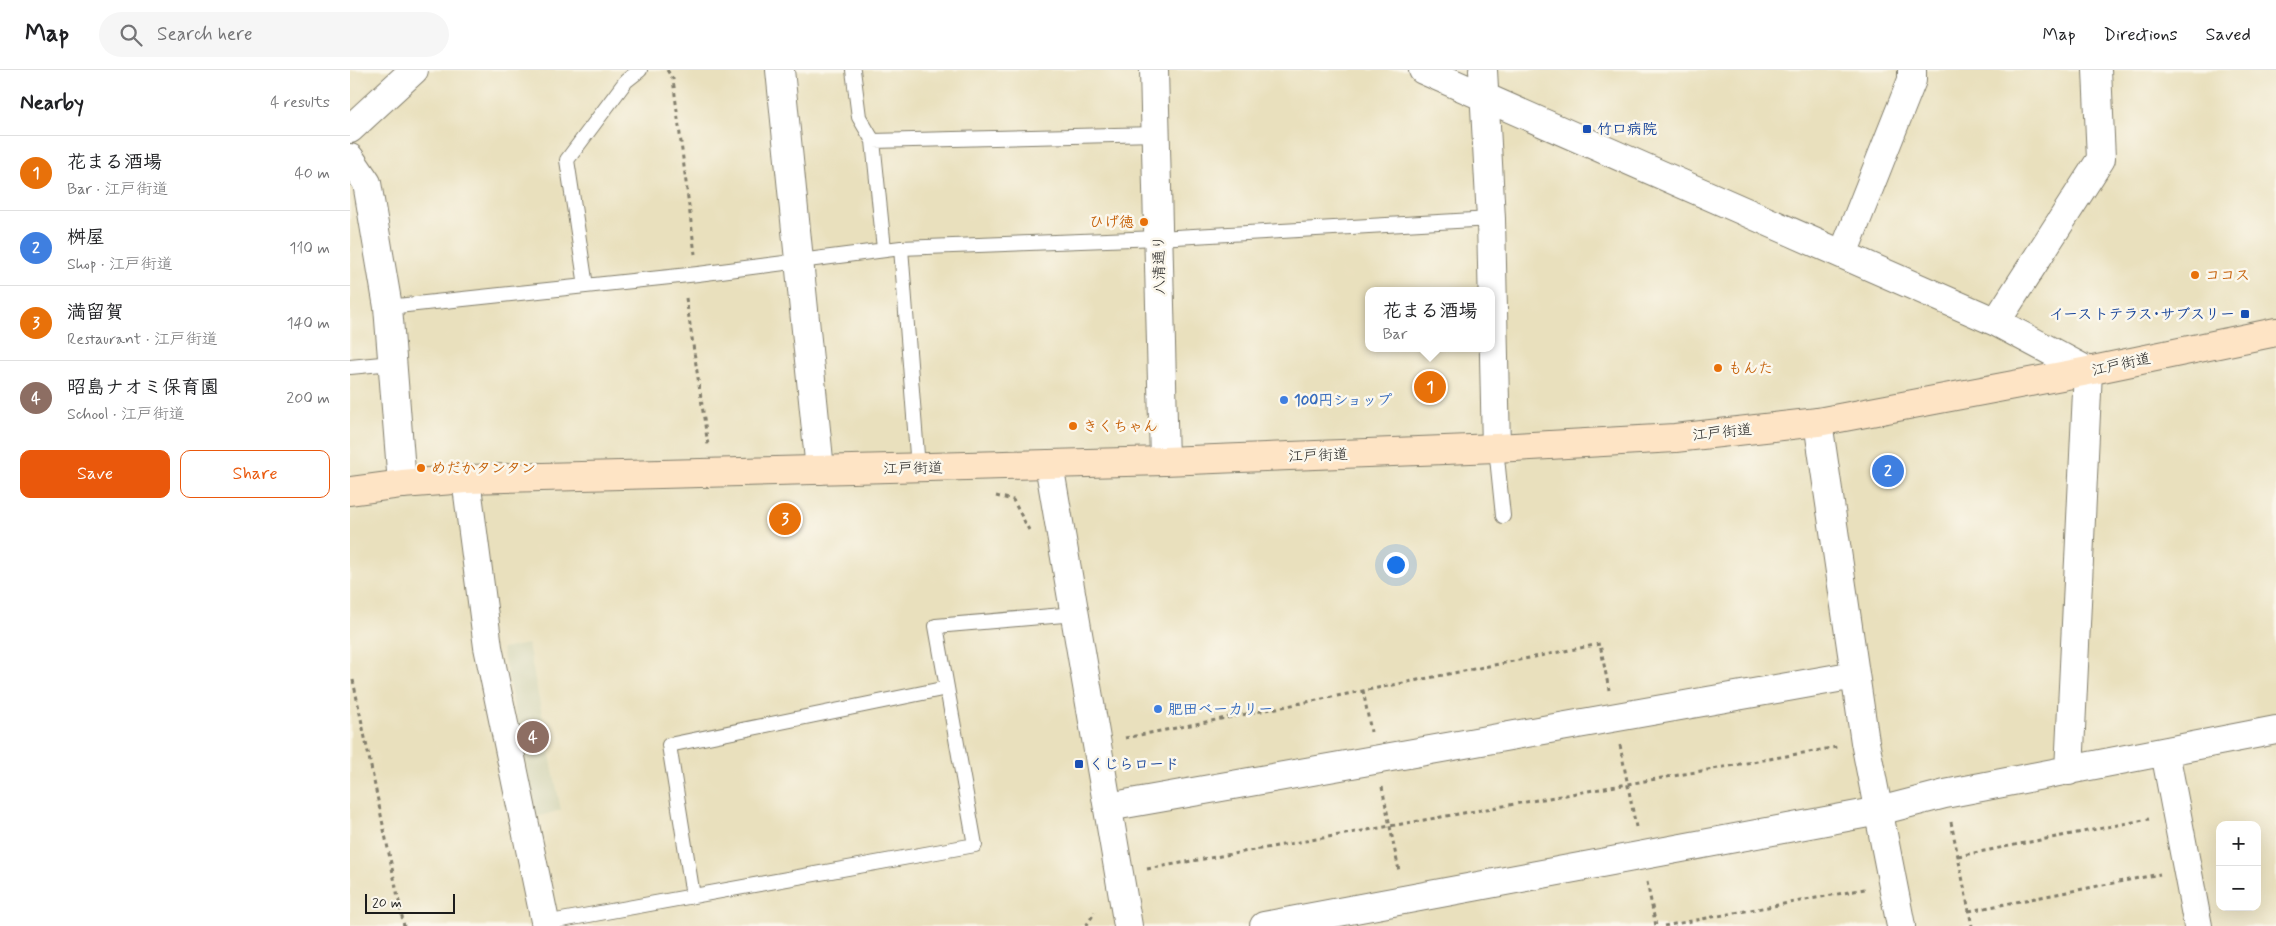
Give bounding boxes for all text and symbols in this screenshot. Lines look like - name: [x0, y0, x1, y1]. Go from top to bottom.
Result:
- search box: [99, 12, 449, 57]
- text: Map: [25, 19, 69, 50]
- icon: search: [117, 21, 145, 49]
- text: Search here: [157, 22, 253, 47]
- text: Map: [2043, 23, 2076, 47]
- text: Directions: [2104, 23, 2178, 47]
- text: Saved: [2206, 23, 2251, 47]
- text: Nearby: [20, 89, 84, 117]
- text: 4 results: [270, 92, 330, 113]
- place label: 竹口病院: [1597, 120, 1657, 140]
- marker: 竹口病院: [1581, 123, 1593, 135]
- text: 花まる酒場: [67, 150, 162, 175]
- text: 1: [32, 163, 40, 184]
- text: 40 m: [294, 163, 330, 184]
- text: Bar · 江戸街道: [67, 179, 168, 200]
- place label: ひげ徳: [1089, 213, 1134, 233]
- marker: ひげ徳: [1138, 216, 1150, 228]
- text: 桝屋: [67, 225, 105, 250]
- street label: 八清通り: [1149, 235, 1171, 295]
- text: 2: [32, 238, 40, 259]
- text: 110 m: [289, 238, 330, 259]
- text: Shop · 江戸街道: [67, 254, 173, 275]
- place label: ココス: [2205, 266, 2250, 286]
- marker: ココス: [2189, 269, 2201, 281]
- popup: [1365, 287, 1495, 352]
- text: 花まる酒場: [1382, 299, 1478, 324]
- text: 満留賀: [67, 300, 124, 325]
- place label: イーストテラス･サブスリー: [2049, 305, 2235, 325]
- marker: イーストテラス･サブスリー: [2239, 308, 2251, 320]
- text: 3: [32, 313, 40, 334]
- text: 140 m: [286, 313, 330, 334]
- text: Bar: [1382, 324, 1407, 345]
- text: Restaurant · 江戸街道: [67, 329, 218, 350]
- street label: 江戸街道: [2090, 349, 2153, 381]
- place label: もんた: [1728, 359, 1773, 379]
- marker: もんた: [1712, 362, 1724, 374]
- pin: 1: [1414, 368, 1446, 406]
- text: 昭島ナオミ保育園: [67, 375, 219, 400]
- text: 4: [31, 388, 41, 409]
- text: 200 m: [286, 388, 330, 409]
- place label: 100円ショップ: [1294, 391, 1392, 411]
- marker: 100円ショップ: [1278, 394, 1290, 406]
- text: School · 江戸街道: [67, 404, 185, 425]
- place label: きくちゃん: [1083, 417, 1158, 437]
- marker: きくちゃん: [1067, 420, 1079, 432]
- street label: 江戸街道: [1691, 420, 1753, 446]
- street label: 江戸街道: [1288, 445, 1348, 467]
- button: Save: [20, 450, 170, 498]
- button: Share: [180, 450, 330, 498]
- pin: 2: [1872, 452, 1904, 490]
- street label: 江戸街道: [883, 458, 943, 480]
- place label: めだかタンタン: [431, 459, 536, 479]
- marker: めだかタンタン: [415, 462, 427, 474]
- pin: 3: [769, 500, 801, 538]
- your location: [1383, 552, 1409, 578]
- place label: 肥田ベーカリー: [1168, 700, 1273, 720]
- marker: 肥田ベーカリー: [1152, 703, 1164, 715]
- pin: 4: [517, 718, 549, 756]
- place label: くじらロード: [1089, 755, 1179, 775]
- marker: くじらロード: [1073, 758, 1085, 770]
- map controls: [2216, 821, 2261, 911]
- button: +: [2216, 821, 2261, 866]
- button: −: [2216, 866, 2261, 911]
- scale bar: [365, 891, 455, 914]
- text: 20 m: [372, 894, 402, 912]

